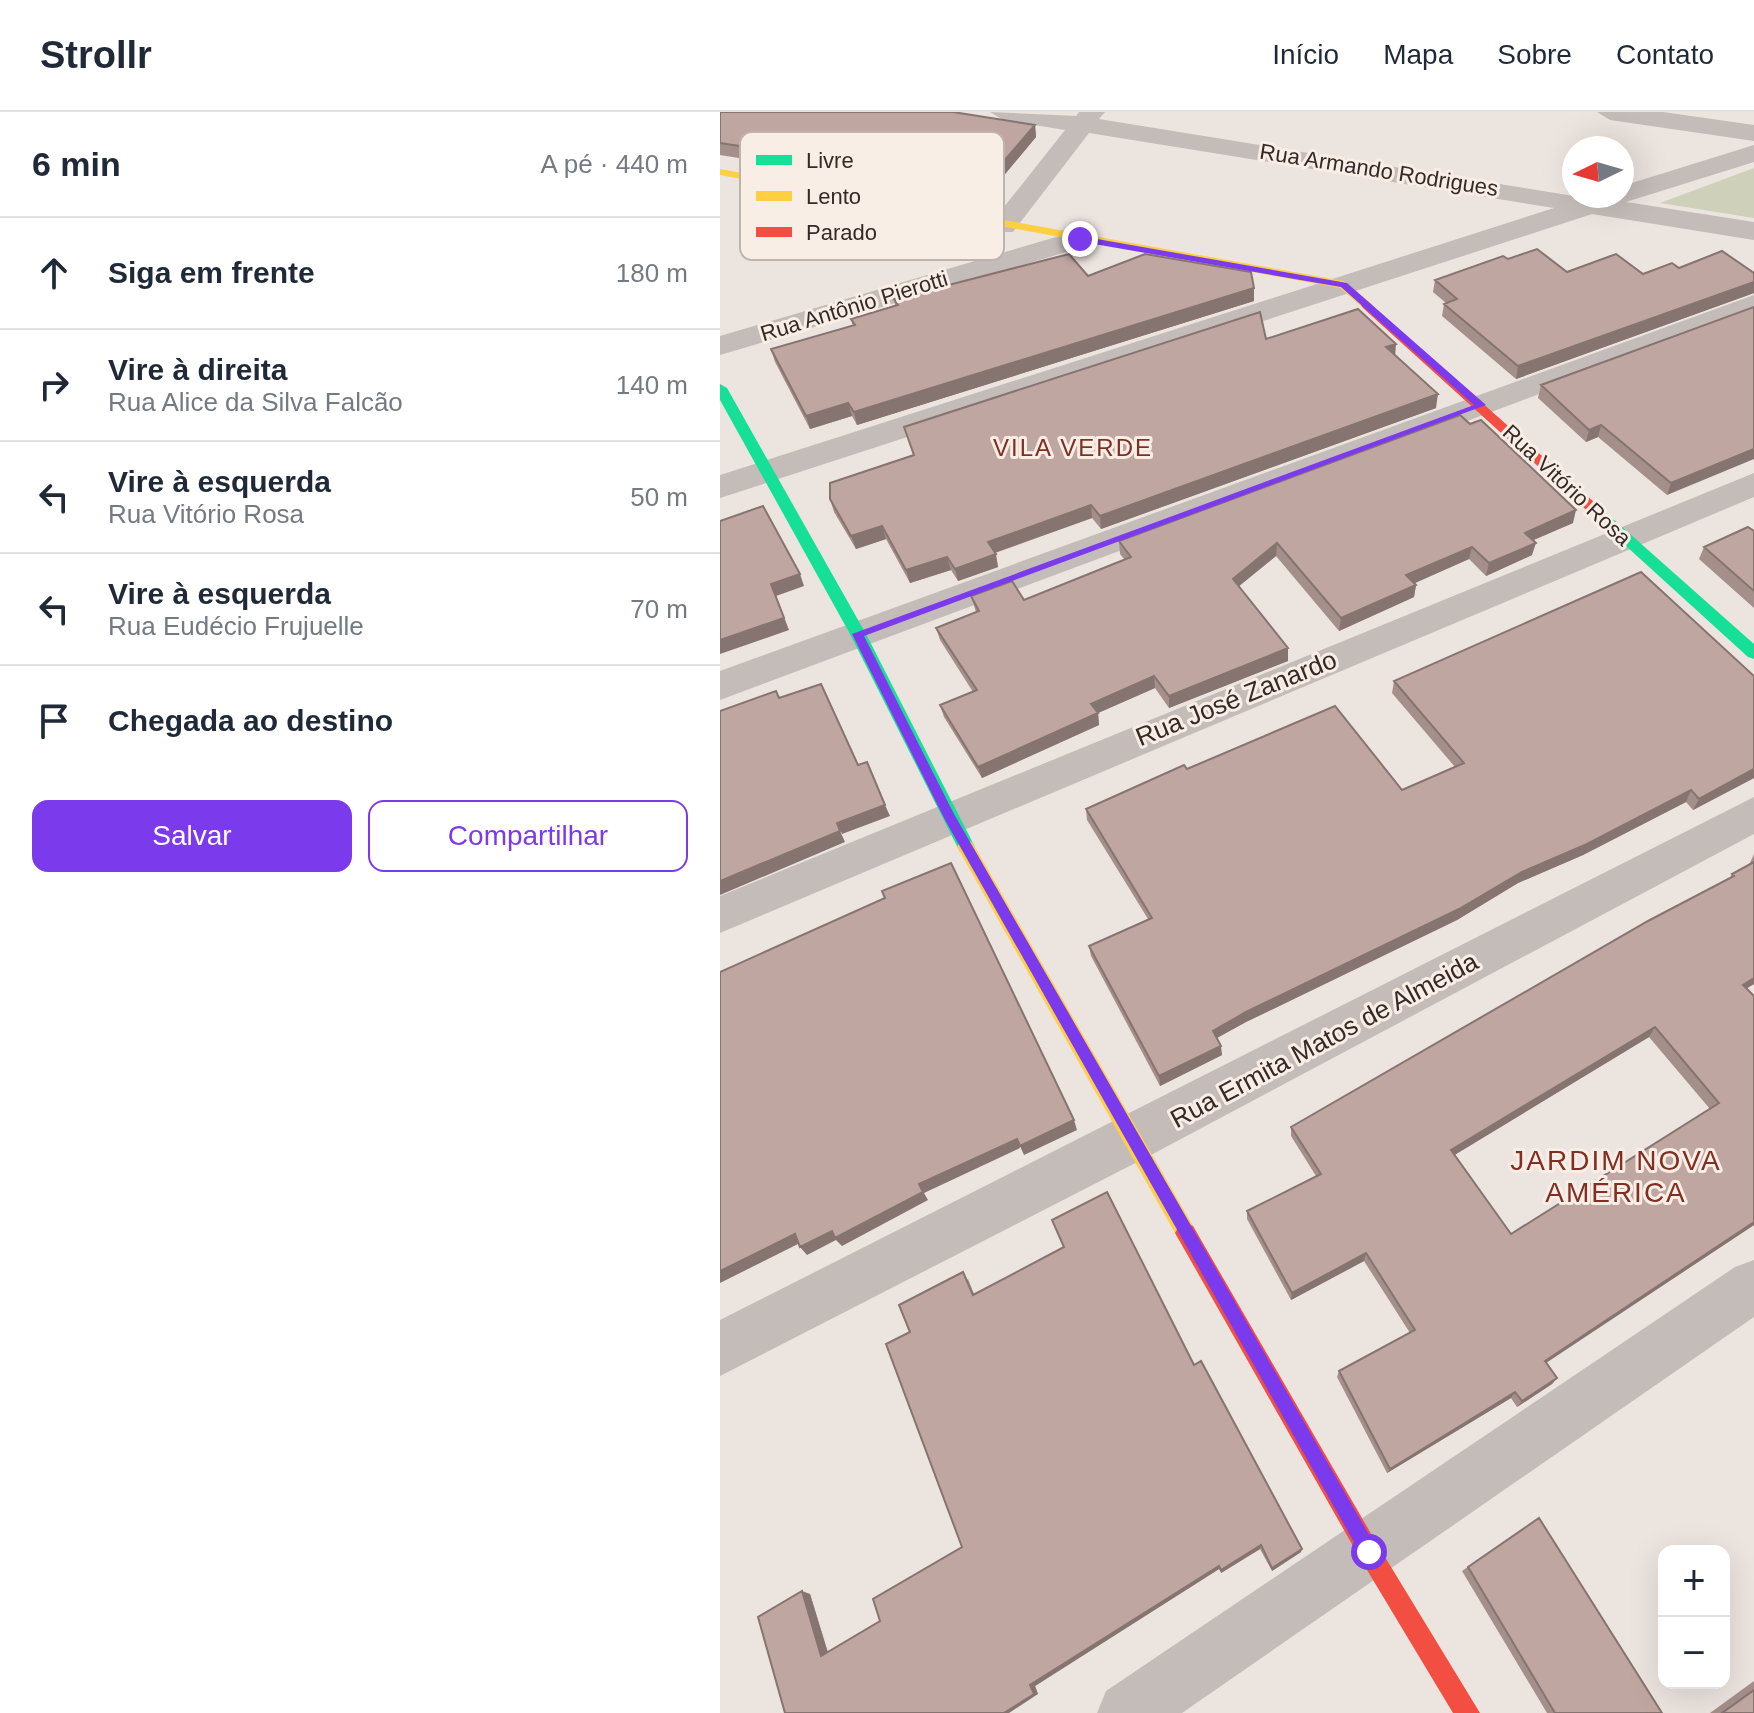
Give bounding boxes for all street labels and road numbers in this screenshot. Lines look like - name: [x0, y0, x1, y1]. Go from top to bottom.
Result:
- street label: Rua Armando Rodrigues: [1258, 139, 1500, 201]
- street label: Rua Antônio Pierotti: [757, 266, 951, 346]
- street label: Rua Vitório Rosa: [1498, 419, 1637, 551]
- street label: Rua José Zanardo: [1131, 644, 1341, 752]
- street label: Rua Ermita Matos de Almeida: [1165, 946, 1483, 1134]

